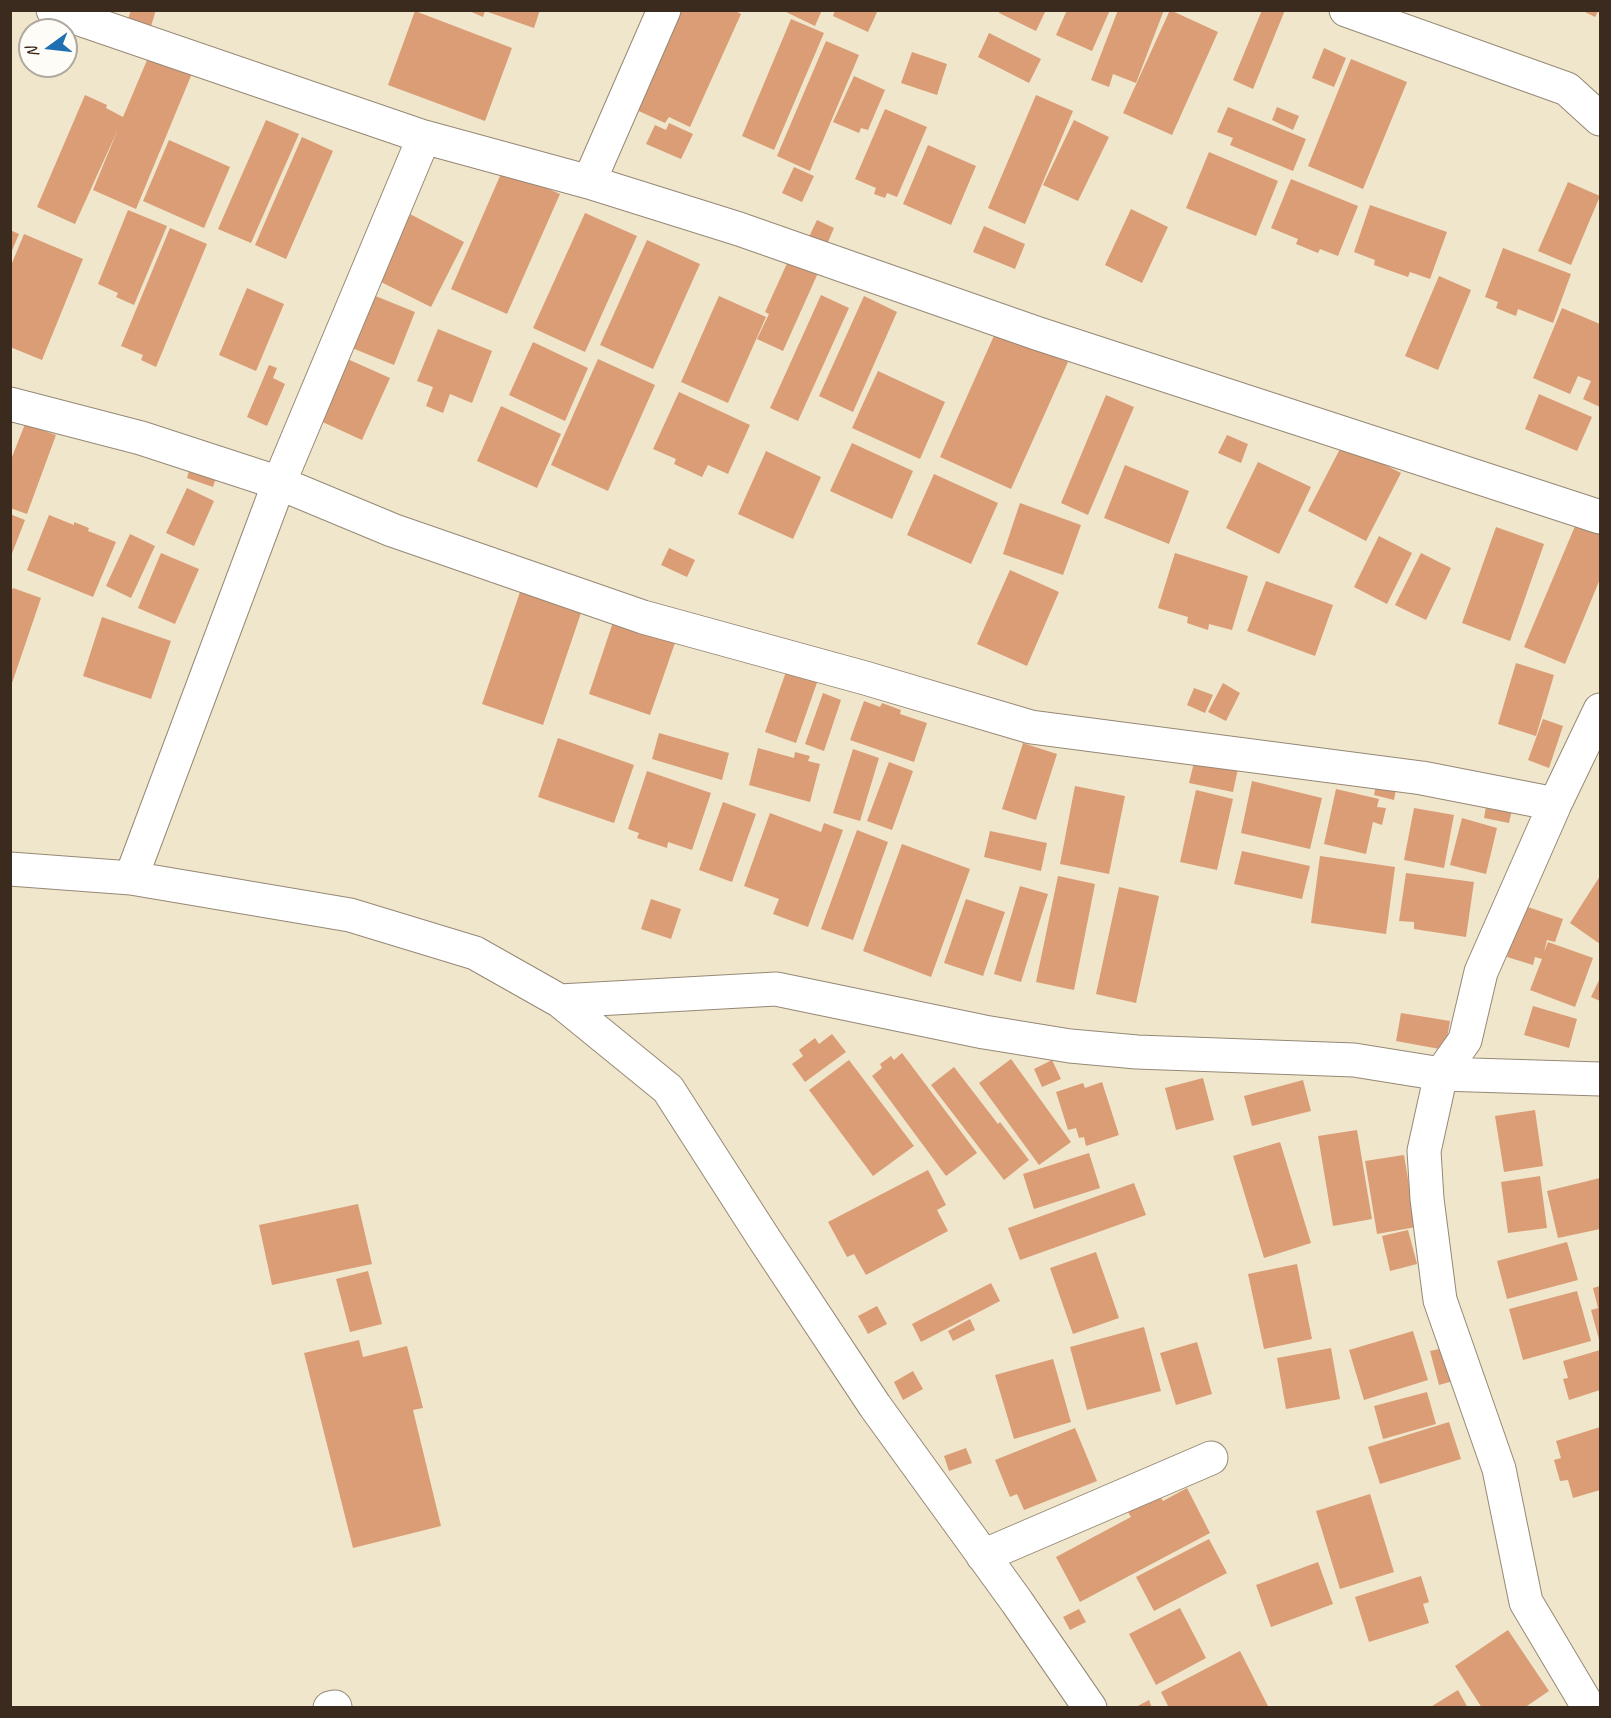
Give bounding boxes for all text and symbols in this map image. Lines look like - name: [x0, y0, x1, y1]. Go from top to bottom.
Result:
- north arrow: [18, 18, 78, 78]
- text: N: [22, 45, 43, 60]

